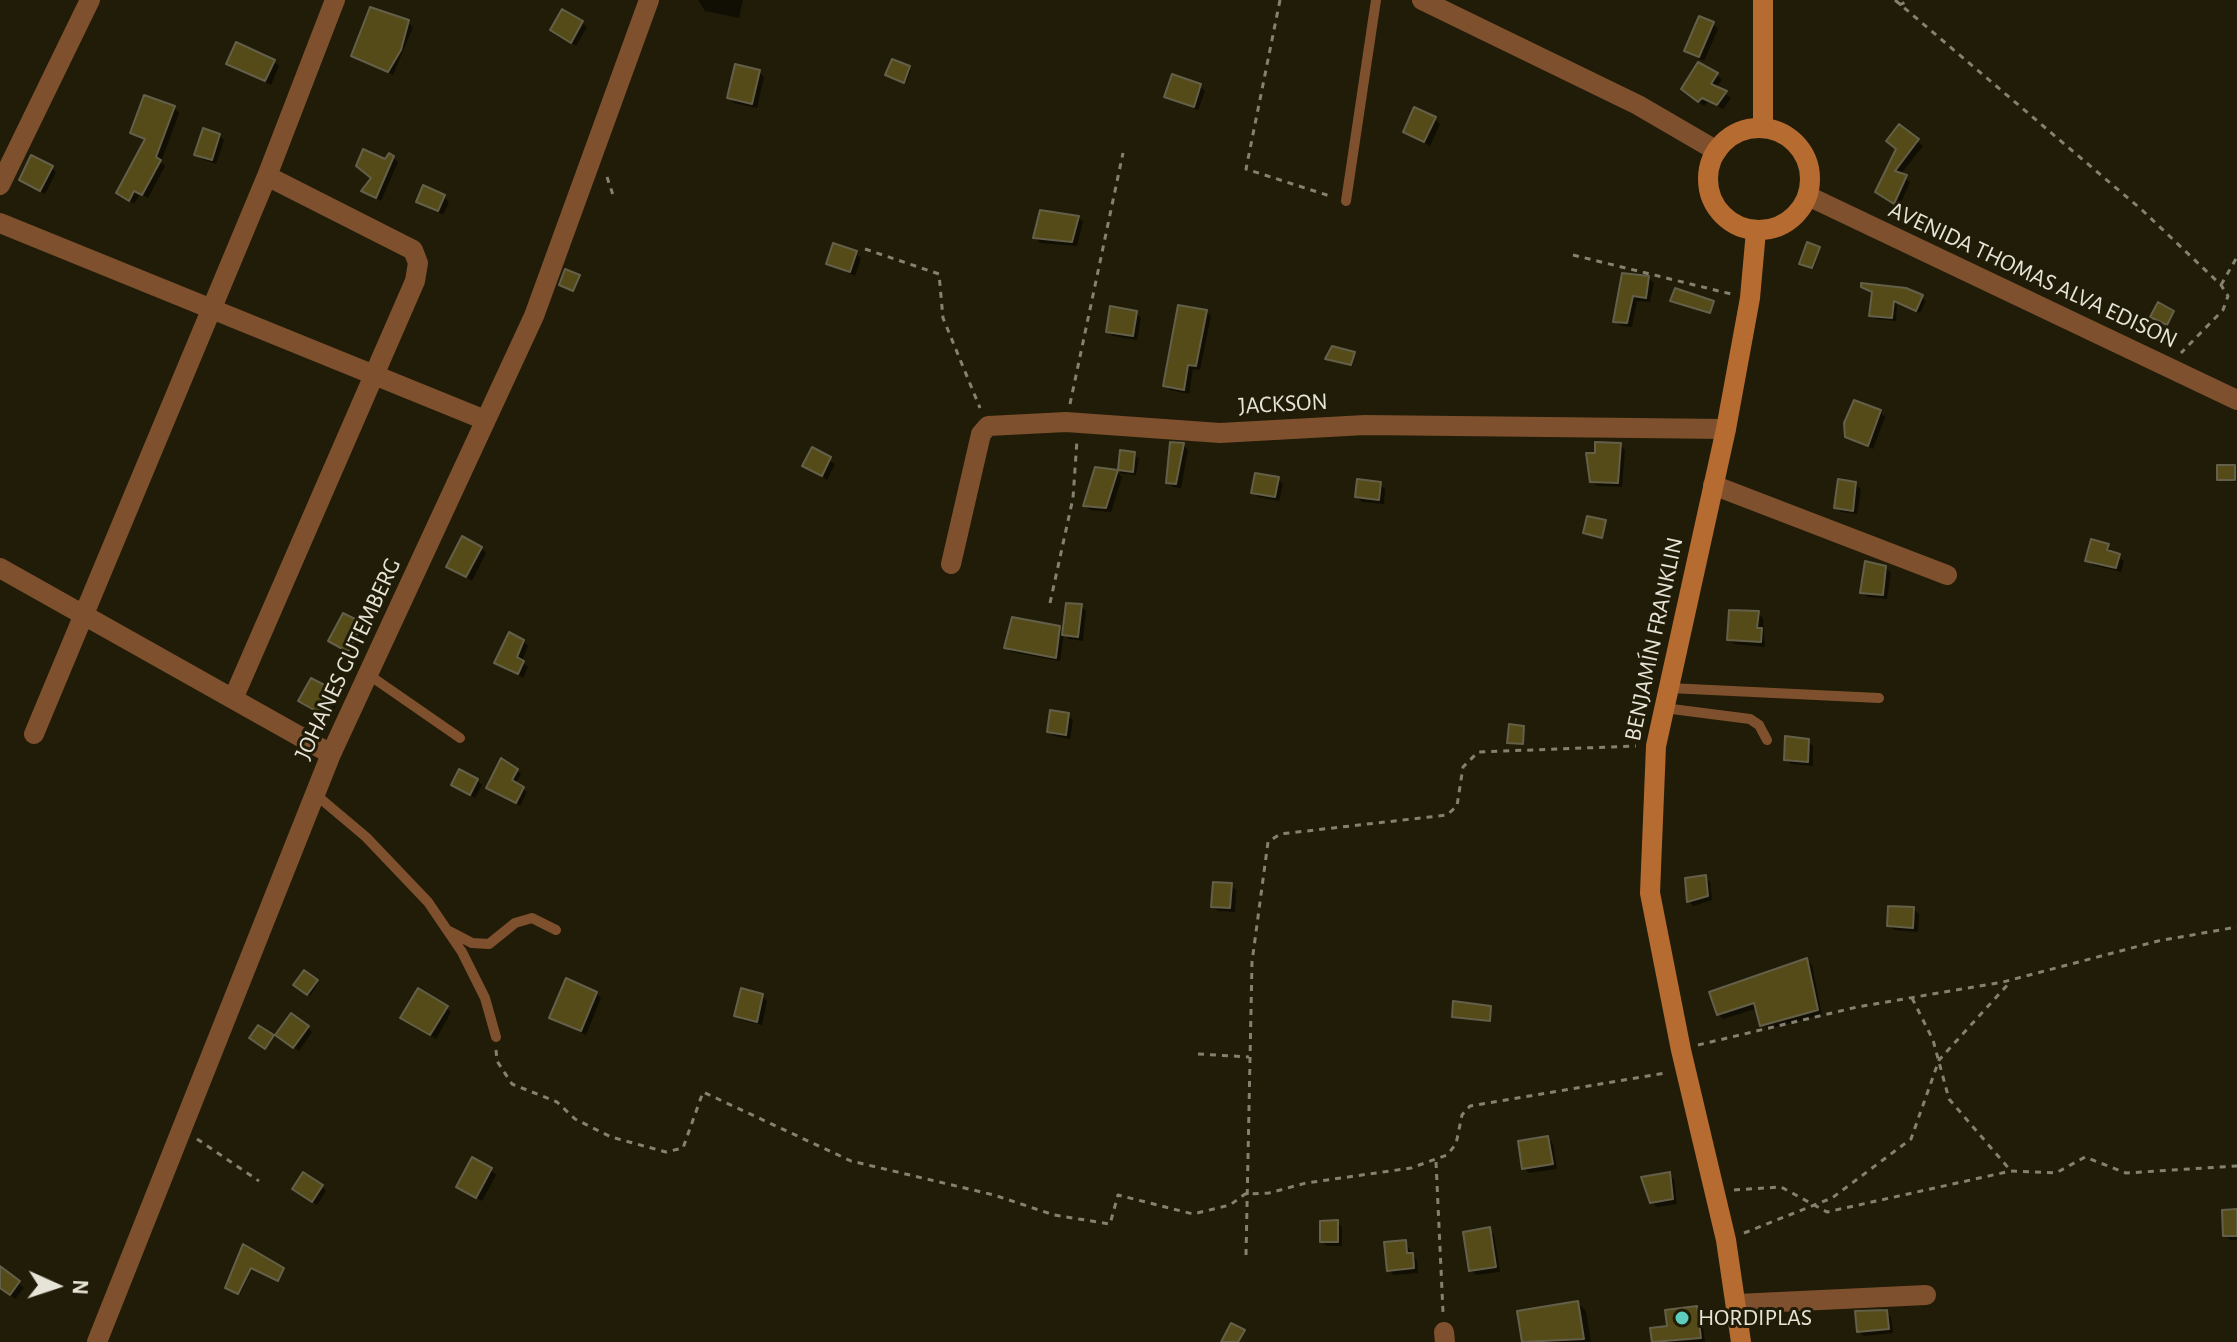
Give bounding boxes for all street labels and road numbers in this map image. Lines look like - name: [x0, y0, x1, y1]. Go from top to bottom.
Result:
- street label: AVENIDA THOMAS ALVA EDISON: [1884, 195, 2182, 355]
- street label: JACKSON: [1238, 387, 1328, 421]
- street label: BENJAMÍN FRANKLIN: [1618, 534, 1690, 744]
- street label: JOHANES GUTEMBERG: [289, 553, 407, 765]

